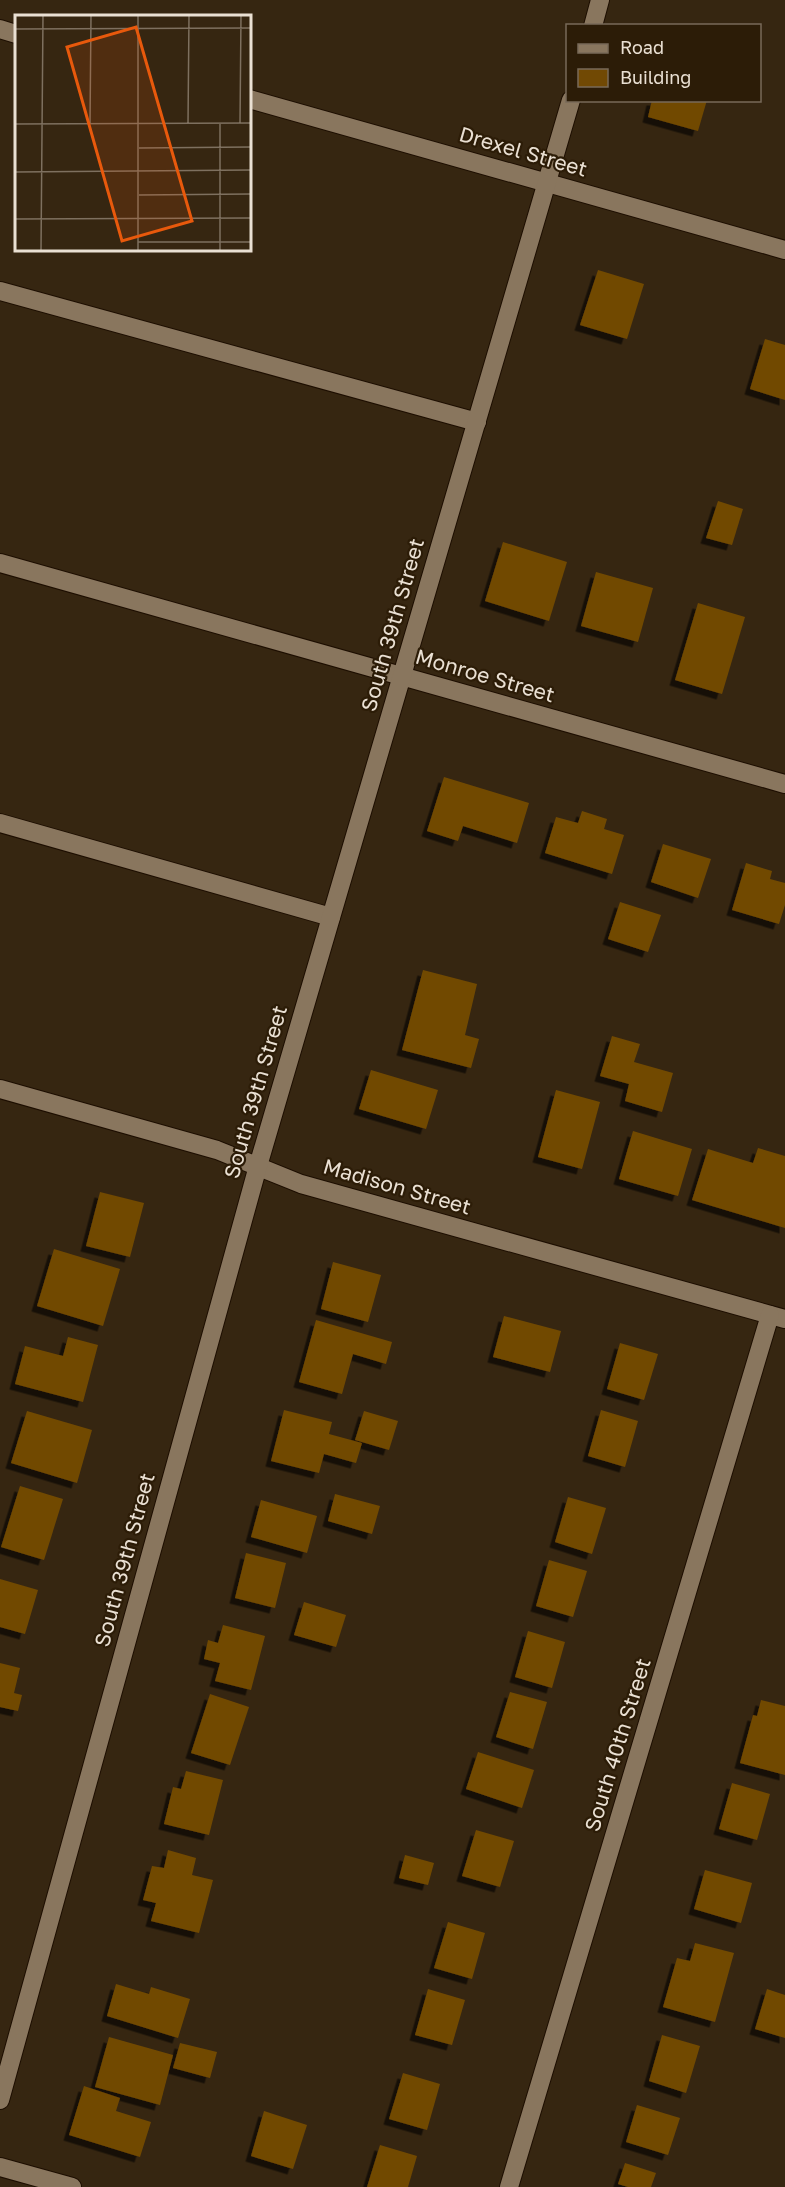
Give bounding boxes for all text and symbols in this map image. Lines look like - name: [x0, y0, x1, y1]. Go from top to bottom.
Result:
- inset map: [15, 15, 250, 250]
- legend: [566, 24, 761, 102]
- text: Road: [620, 36, 664, 58]
- text: Building: [620, 66, 691, 88]
- street label: Drexel Street: [456, 120, 590, 182]
- street label: South 39th Street: [355, 535, 429, 714]
- street label: Monroe Street: [413, 643, 558, 707]
- street label: South 39th Street: [218, 1002, 292, 1181]
- street label: Madison Street: [320, 1153, 474, 1220]
- street label: South 39th Street: [88, 1470, 160, 1650]
- street label: South 40th Street: [578, 1655, 656, 1835]

